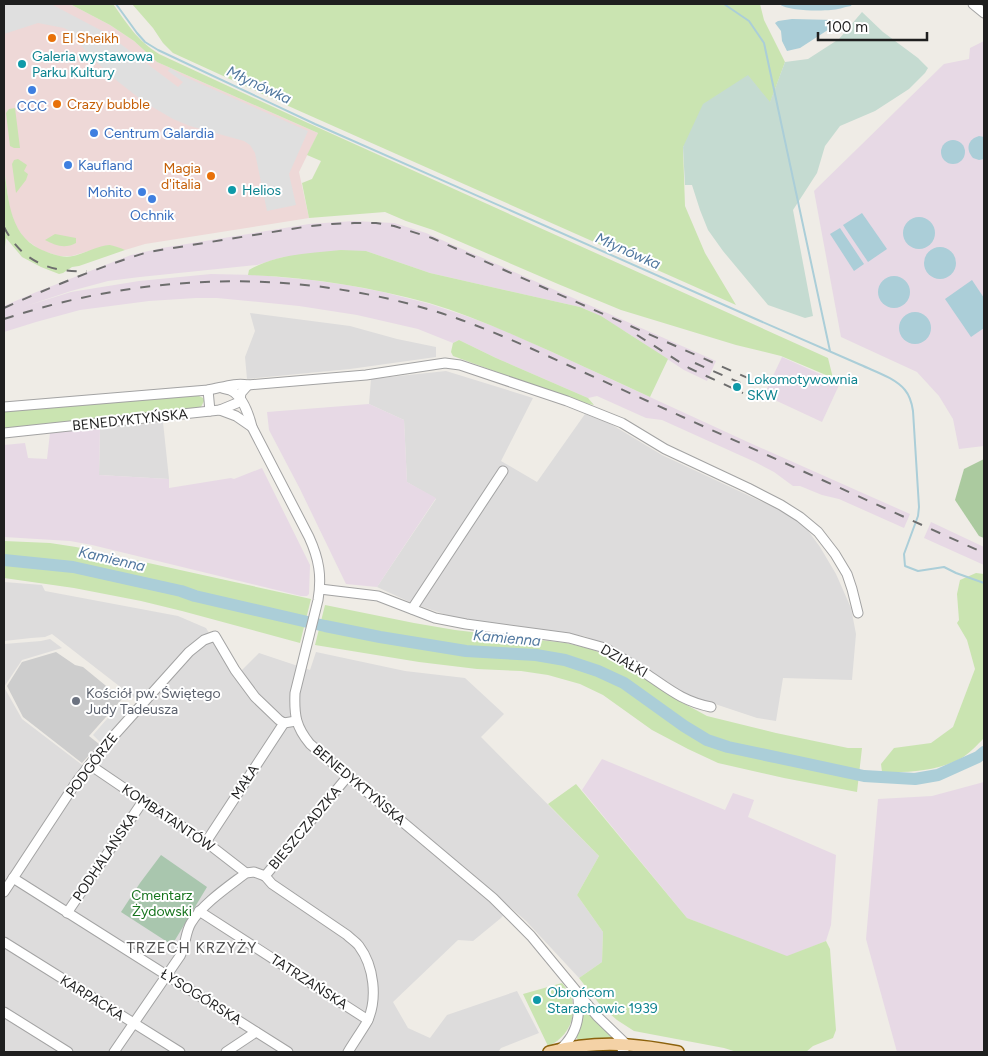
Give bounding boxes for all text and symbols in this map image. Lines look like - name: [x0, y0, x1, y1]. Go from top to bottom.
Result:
- scale bar: [818, 10, 927, 42]
- text: 100 m: [826, 18, 868, 36]
- place label: El Sheikh: [62, 30, 119, 47]
- marker: El Sheikh: [46, 32, 58, 44]
- place label: Galeria wystawowa Parku Kultury: [32, 48, 153, 81]
- marker: Galeria wystawowa Parku Kultury: [16, 58, 28, 70]
- water label: Młynówka: [224, 62, 294, 108]
- marker: CCC: [26, 84, 38, 96]
- place label: Crazy bubble: [67, 96, 150, 113]
- place label: CCC: [17, 98, 47, 115]
- marker: Crazy bubble: [51, 98, 63, 110]
- place label: Centrum Galardia: [104, 125, 214, 142]
- marker: Centrum Galardia: [88, 127, 100, 139]
- place label: Kaufland: [78, 157, 133, 174]
- marker: Kaufland: [62, 159, 74, 171]
- place label: Magia d'italia: [161, 160, 201, 193]
- marker: Magia d'italia: [205, 170, 217, 182]
- place label: Helios: [242, 182, 281, 199]
- place label: Mohito: [88, 184, 132, 201]
- marker: Helios: [226, 184, 238, 196]
- marker: Mohito: [136, 186, 148, 198]
- marker: Ochnik: [146, 193, 158, 205]
- place label: Ochnik: [130, 207, 174, 224]
- water label: Młynówka: [593, 229, 664, 273]
- place label: Lokomotywownia SKW: [747, 371, 858, 404]
- marker: Lokomotywownia SKW: [731, 381, 743, 393]
- street label: BENEDYKTYŃSKA: [71, 405, 189, 435]
- water label: Kamienna: [77, 543, 147, 575]
- water label: Kamienna: [472, 626, 542, 650]
- street label: DZIAŁKI: [597, 641, 651, 681]
- place label: Kościół pw. Świętego Judy Tadeusza: [86, 685, 221, 718]
- marker: Kościół pw. Świętego Judy Tadeusza: [70, 695, 82, 707]
- street label: PODGÓRZE: [62, 729, 122, 801]
- street label: BENEDYKTYŃSKA: [309, 741, 409, 829]
- street label: MAŁA: [227, 761, 263, 803]
- street label: KOMBATANTÓW: [118, 781, 218, 856]
- street label: BIESZCZADZKA: [265, 783, 345, 873]
- street label: PODHALAŃSKA: [69, 809, 141, 904]
- park label: Cmentarz Żydowski: [131, 887, 193, 920]
- district label: TRZECH KRZYŻY: [127, 939, 257, 957]
- street label: TATRZAŃSKA: [267, 951, 351, 1013]
- street label: ŁYSOGÓRSKA: [157, 965, 245, 1029]
- street label: KARPACKA: [57, 972, 128, 1025]
- place label: Obrońcom Starachowic 1939: [547, 984, 658, 1017]
- marker: Obrońcom Starachowic 1939: [531, 994, 543, 1006]

